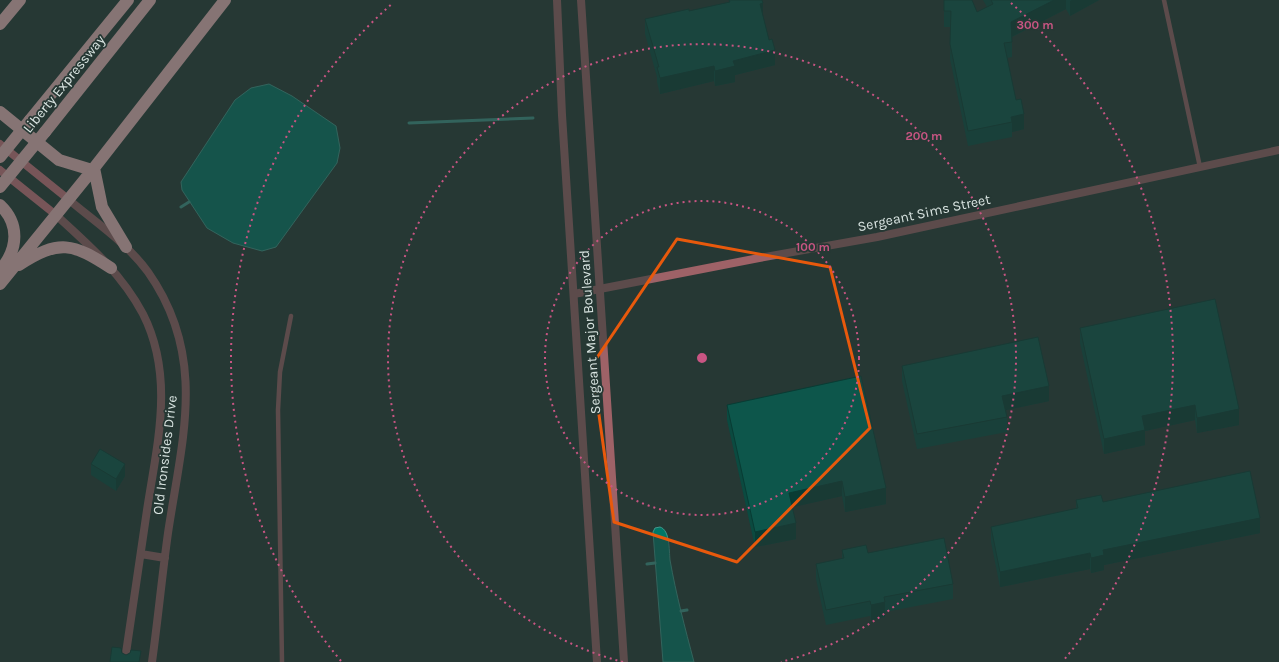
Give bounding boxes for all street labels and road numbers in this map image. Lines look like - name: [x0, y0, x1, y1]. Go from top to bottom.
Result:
- street label: Liberty Expressway: [19, 31, 109, 136]
- street label: Sergeant Sims Street: [856, 191, 992, 235]
- street label: Sergeant Major Boulevard: [576, 249, 604, 415]
- street label: Old Ironsides Drive: [149, 394, 181, 516]

